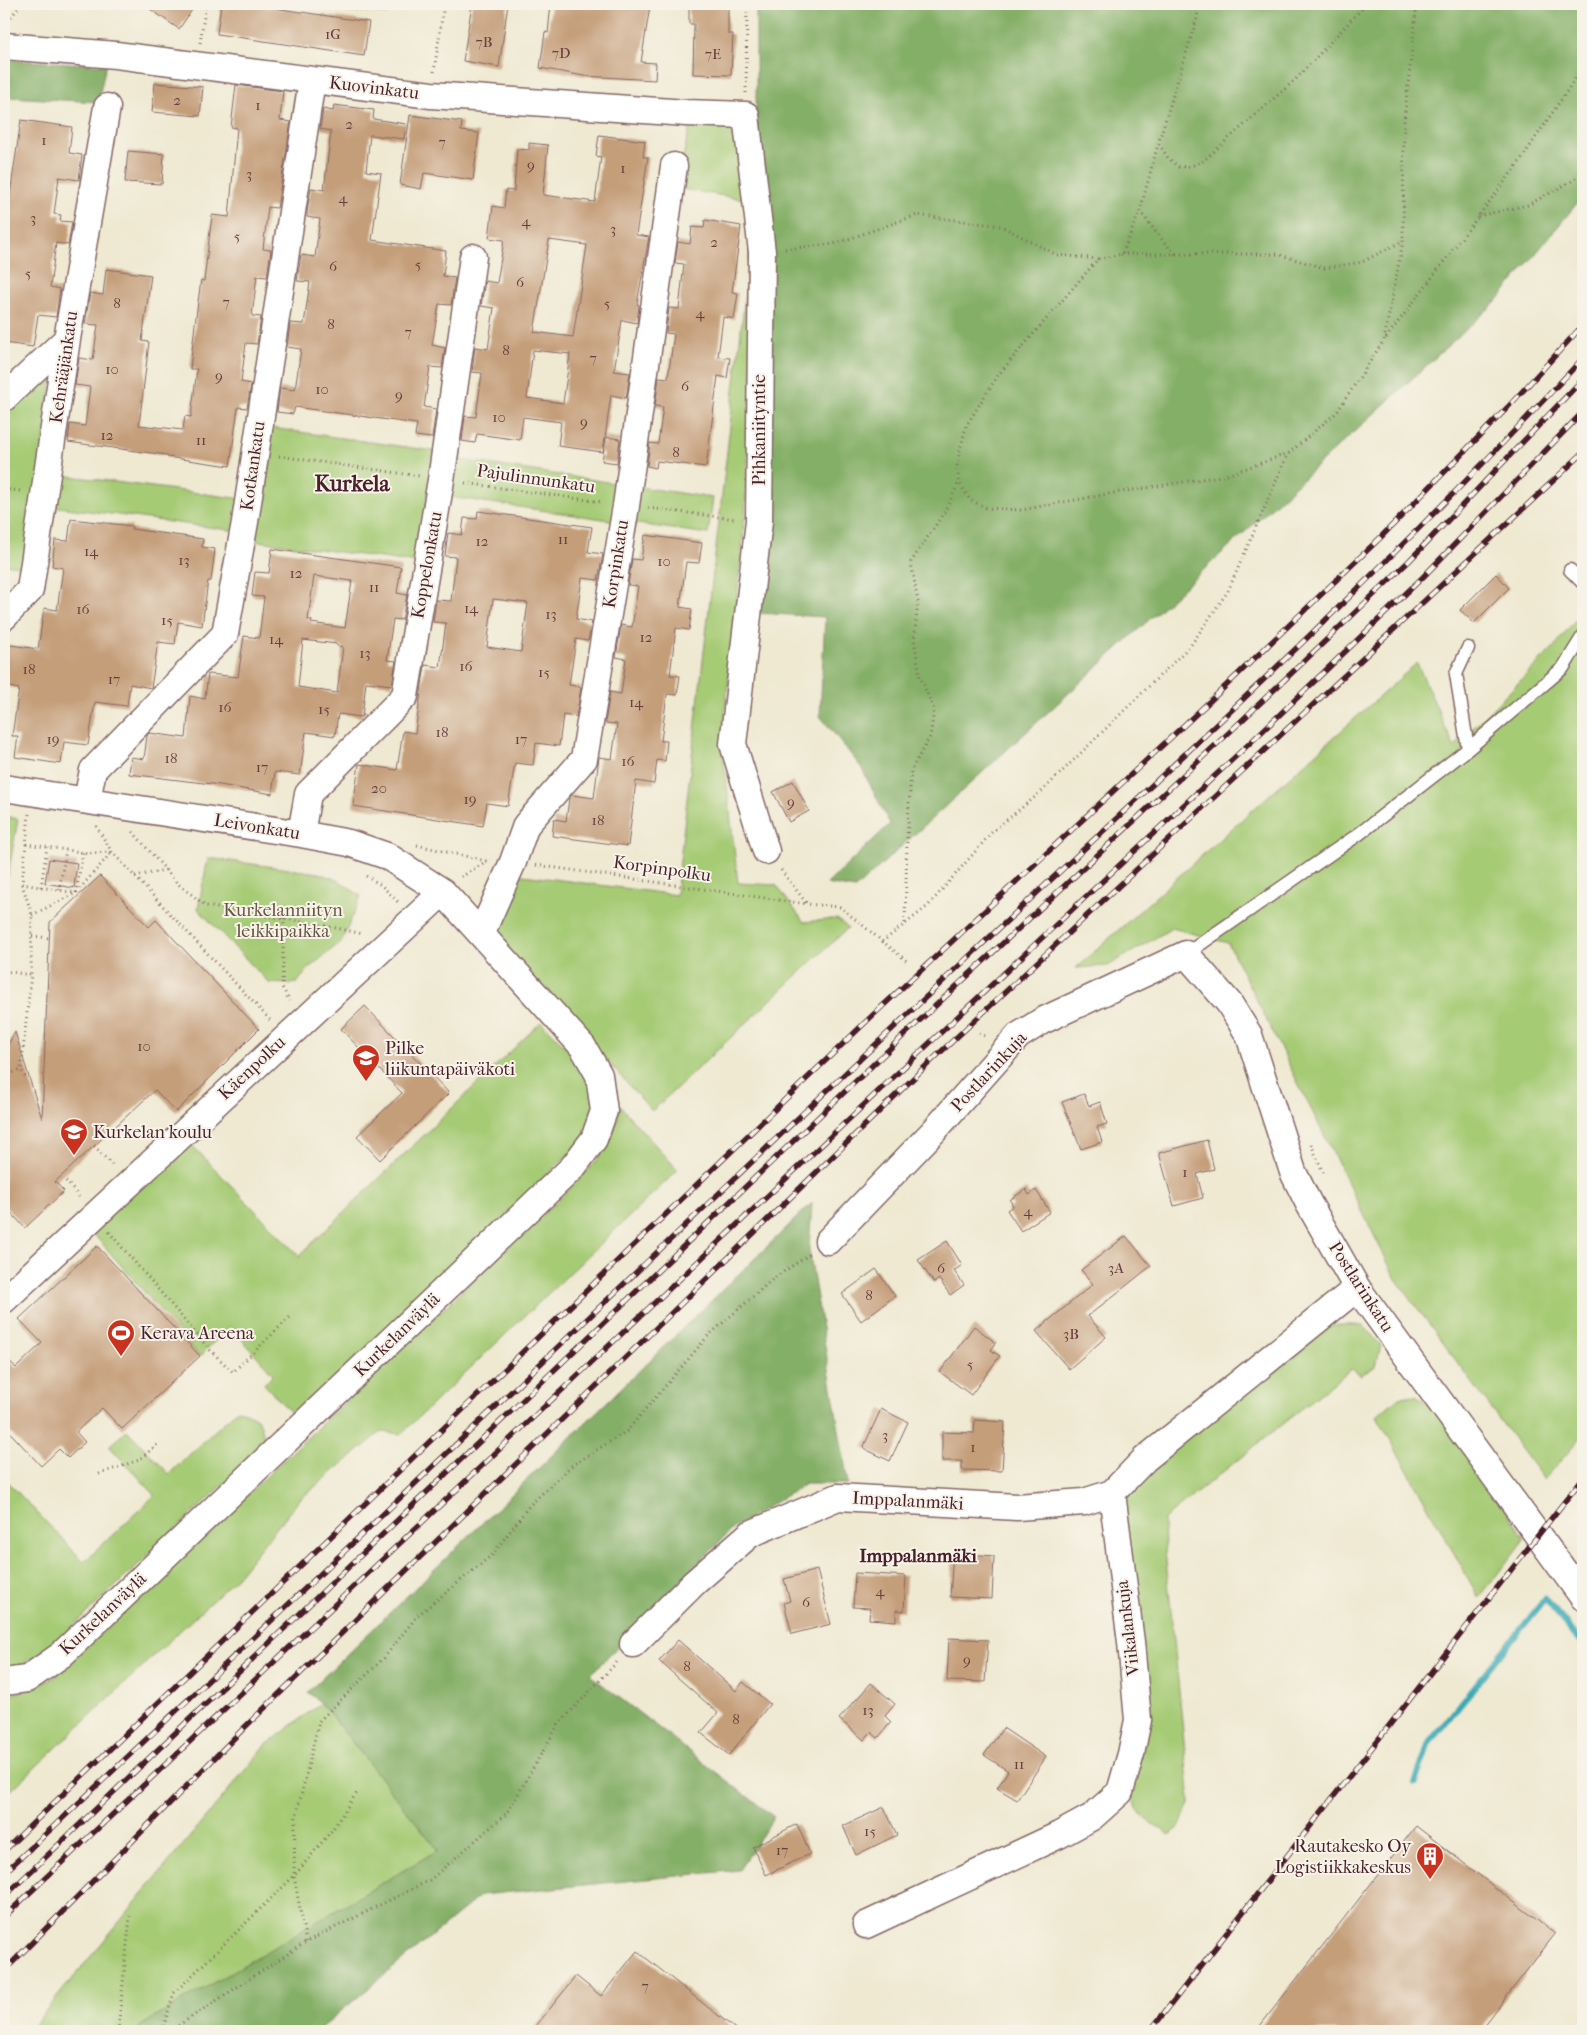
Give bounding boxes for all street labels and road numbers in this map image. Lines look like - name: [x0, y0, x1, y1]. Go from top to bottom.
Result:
- street label: Kuovinkatu: [328, 72, 420, 104]
- street label: Kehrääjänkatu: [46, 309, 82, 425]
- street label: Pihkaniityntie: [749, 374, 770, 486]
- street label: Kotkankatu: [236, 420, 270, 512]
- street label: Pajulinnunkatu: [475, 460, 597, 498]
- street label: Koppelonkatu: [407, 510, 447, 620]
- street label: Korpinkatu: [599, 518, 633, 610]
- street label: Leivonkatu: [212, 810, 302, 844]
- street label: Korpinpolku: [612, 852, 712, 886]
- street label: Postlarinkuja: [947, 1027, 1032, 1116]
- street label: Käenpolku: [214, 1032, 290, 1104]
- street label: Postlarinkatu: [1324, 1238, 1398, 1336]
- street label: Kurkelanväylä: [350, 1288, 445, 1381]
- street label: Imppalanmäki: [852, 1488, 965, 1514]
- street label: Kurkelanväylä: [55, 1568, 151, 1660]
- street label: Viikalankuja: [1112, 1578, 1144, 1678]

